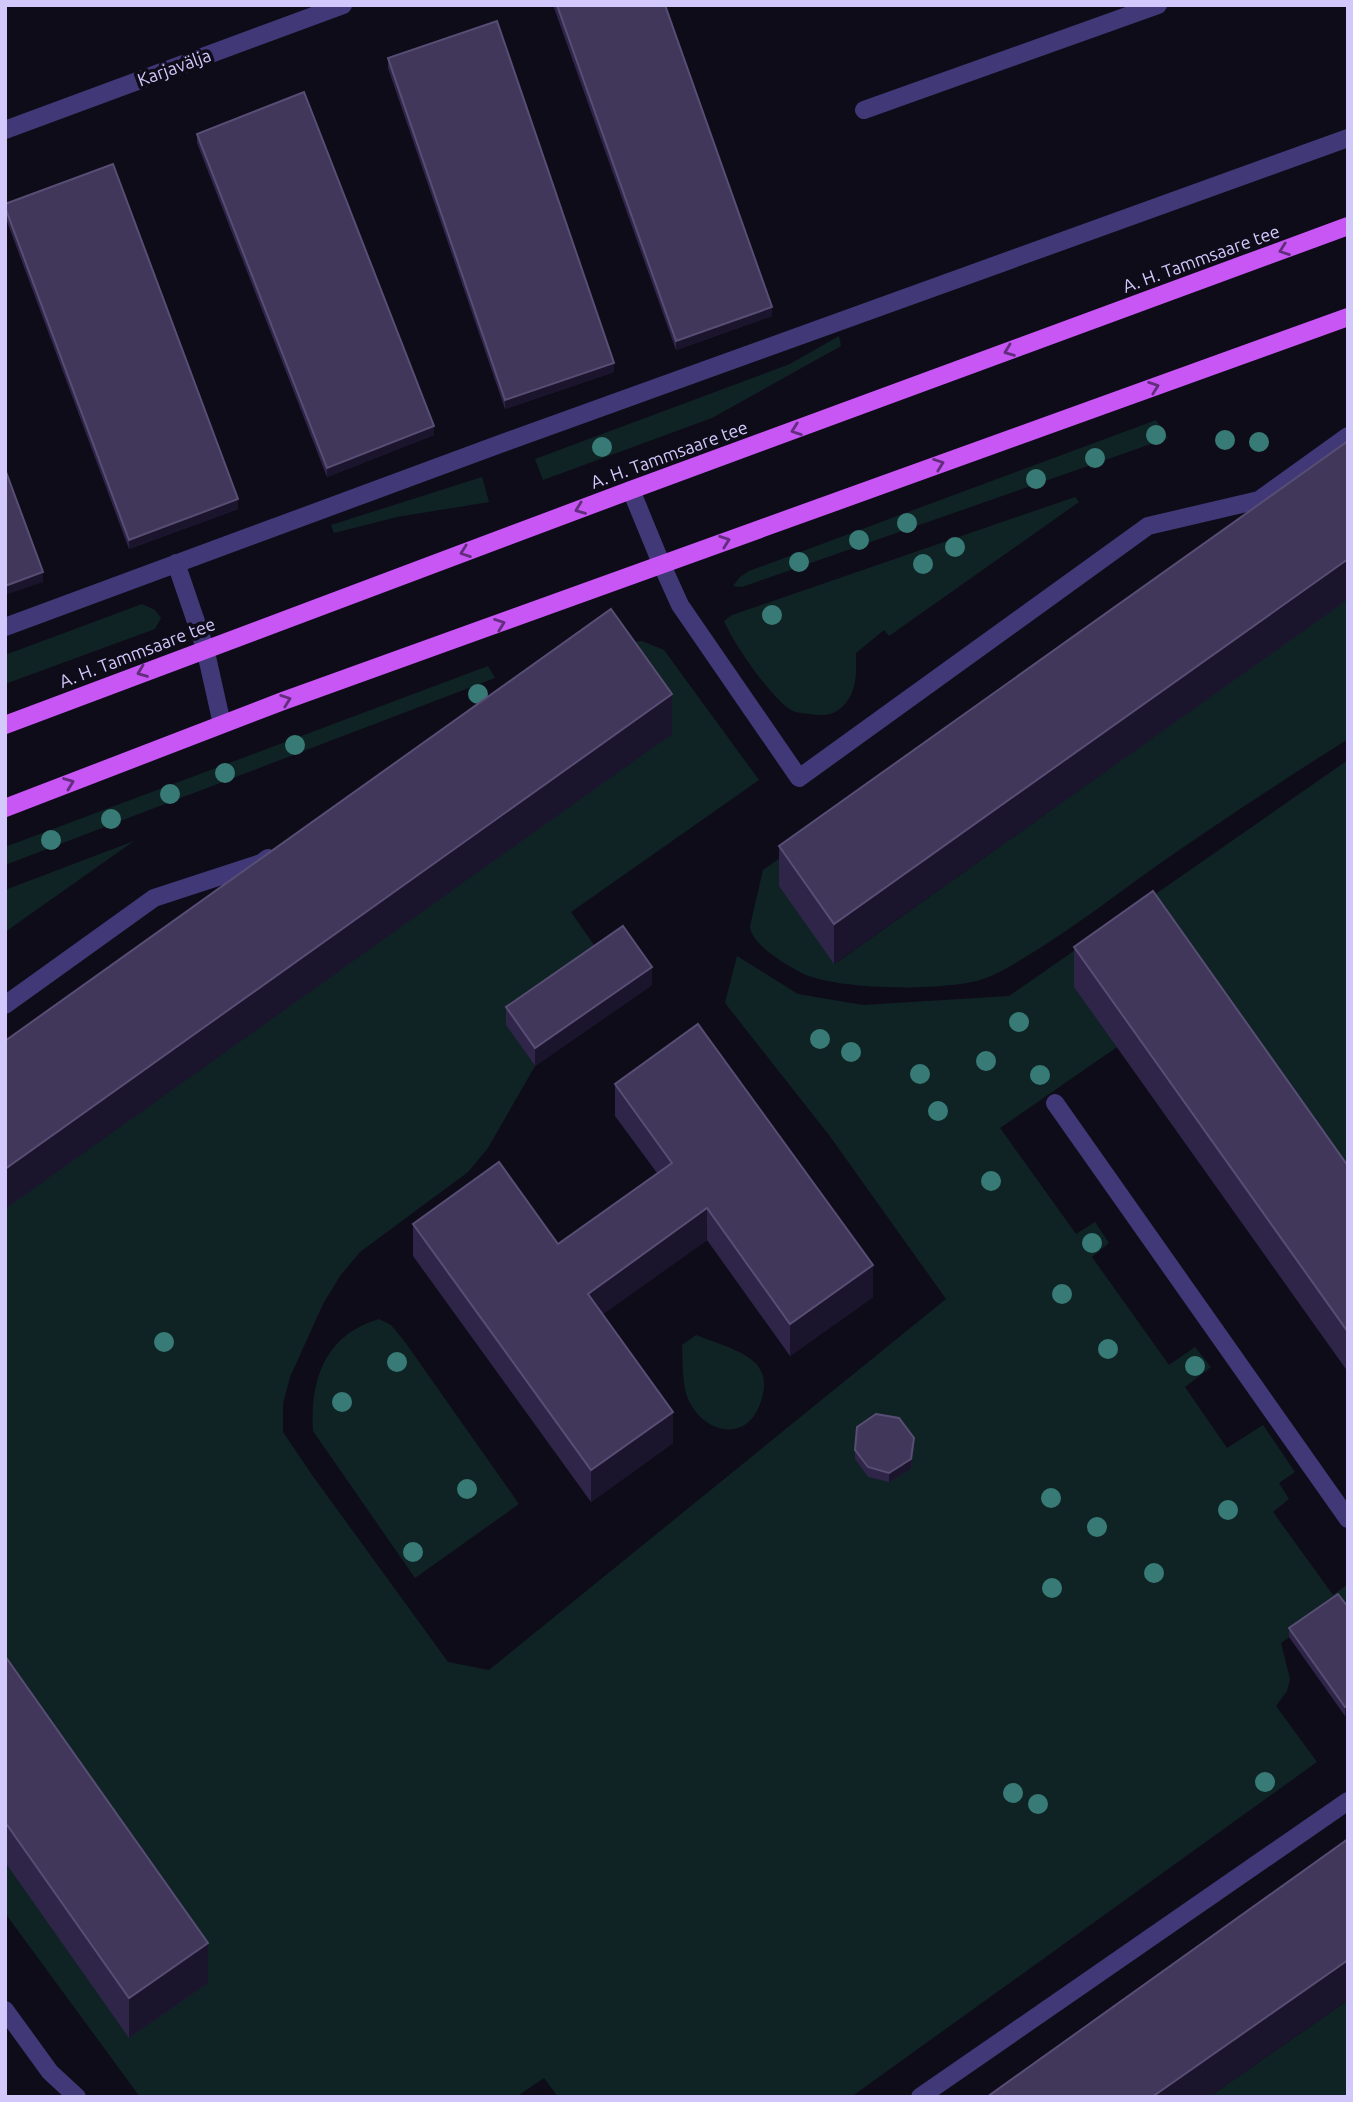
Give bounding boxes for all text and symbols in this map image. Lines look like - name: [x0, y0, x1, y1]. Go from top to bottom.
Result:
- street label: Karjavälja: [134, 44, 214, 90]
- street label: A. H. Tammsaare tee: [1120, 220, 1282, 296]
- one-way arrow: [1278, 241, 1290, 255]
- one-way arrow: [1004, 343, 1016, 357]
- one-way arrow: [1148, 381, 1160, 395]
- street label: A. H. Tammsaare tee: [588, 416, 750, 492]
- one-way arrow: [790, 422, 802, 436]
- one-way arrow: [933, 458, 945, 472]
- one-way arrow: [574, 501, 586, 515]
- one-way arrow: [718, 535, 730, 549]
- one-way arrow: [459, 544, 471, 558]
- street label: A. H. Tammsaare tee: [56, 613, 218, 691]
- one-way arrow: [493, 618, 505, 632]
- one-way arrow: [136, 664, 148, 678]
- one-way arrow: [279, 694, 291, 708]
- one-way arrow: [62, 778, 74, 792]

